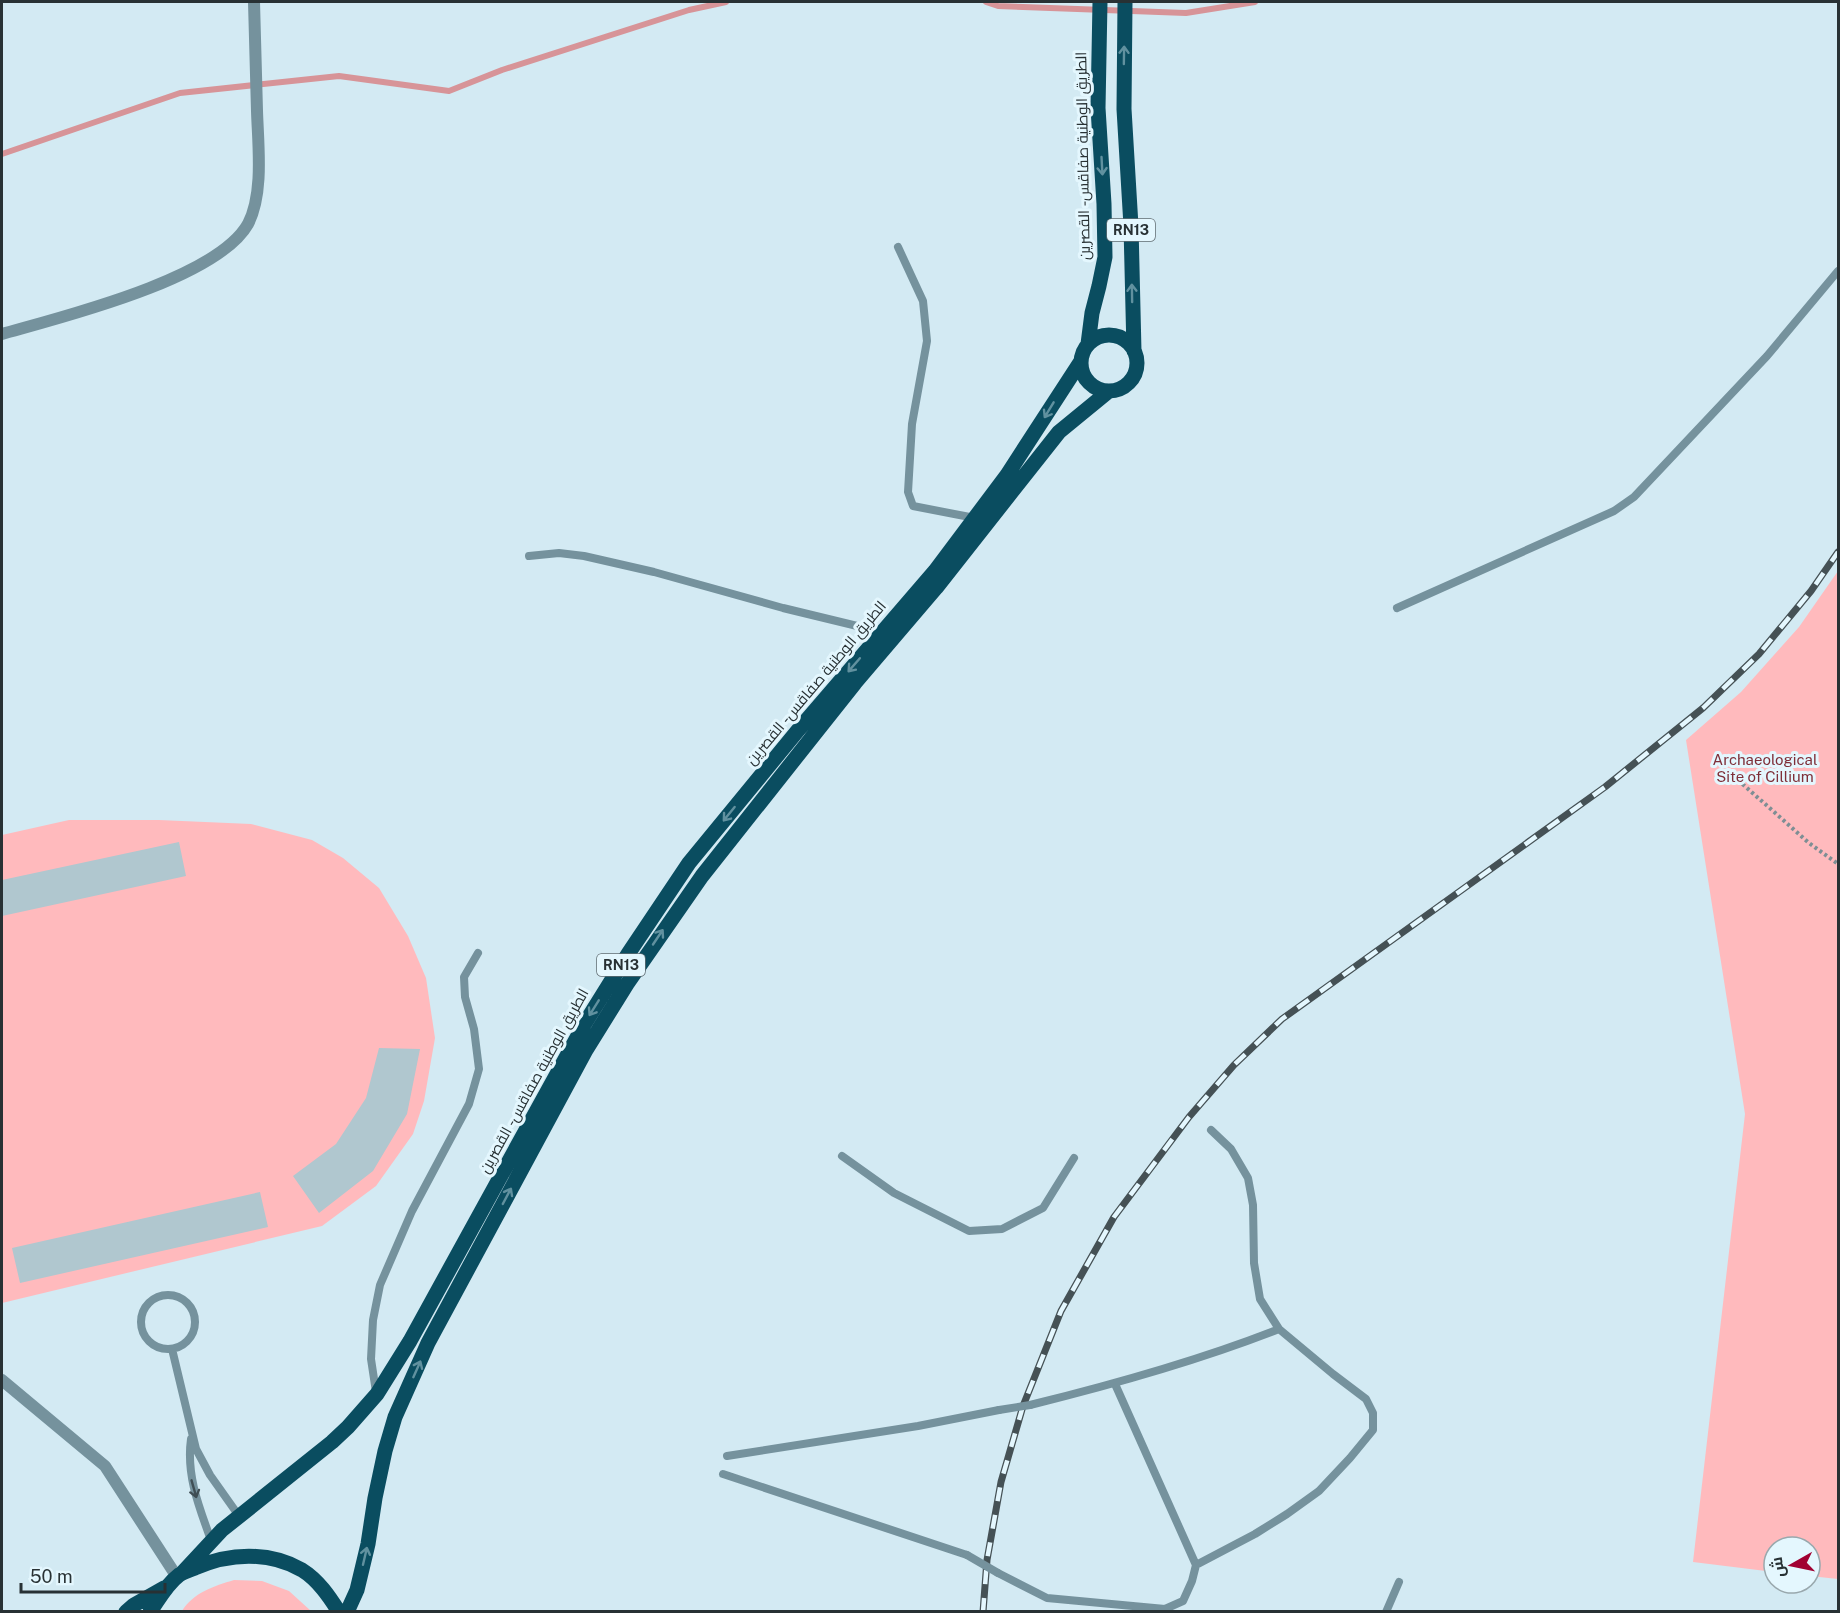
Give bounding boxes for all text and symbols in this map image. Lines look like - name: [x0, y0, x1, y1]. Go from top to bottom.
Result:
- one-way arrow: [1118, 46, 1130, 66]
- street label: الطريق الوطنية صفاقس - القصرين: [1072, 52, 1095, 260]
- one-way arrow: [1096, 156, 1107, 176]
- road number: RN13: [1107, 219, 1155, 241]
- one-way arrow: [1126, 283, 1138, 303]
- one-way arrow: [1043, 401, 1055, 418]
- street label: الطريق الوطنية صفاقس - القصرين: [742, 597, 891, 769]
- one-way arrow: [847, 657, 861, 672]
- park label: Archaeological Site of Cillium: [1713, 751, 1817, 785]
- one-way arrow: [722, 806, 736, 821]
- one-way arrow: [652, 930, 664, 946]
- road number: RN13: [597, 954, 645, 976]
- street label: الطريق الوطنية صفاقس - القصرين: [476, 985, 593, 1177]
- one-way arrow: [587, 999, 599, 1016]
- one-way arrow: [502, 1188, 513, 1206]
- one-way arrow: [412, 1360, 423, 1378]
- one-way arrow: [189, 1479, 200, 1498]
- north arrow: [1762, 1535, 1822, 1595]
- one-way arrow: [360, 1547, 371, 1566]
- scale bar: [21, 1556, 165, 1594]
- text: ش: [1767, 1556, 1789, 1579]
- text: 50 m: [30, 1566, 73, 1587]

